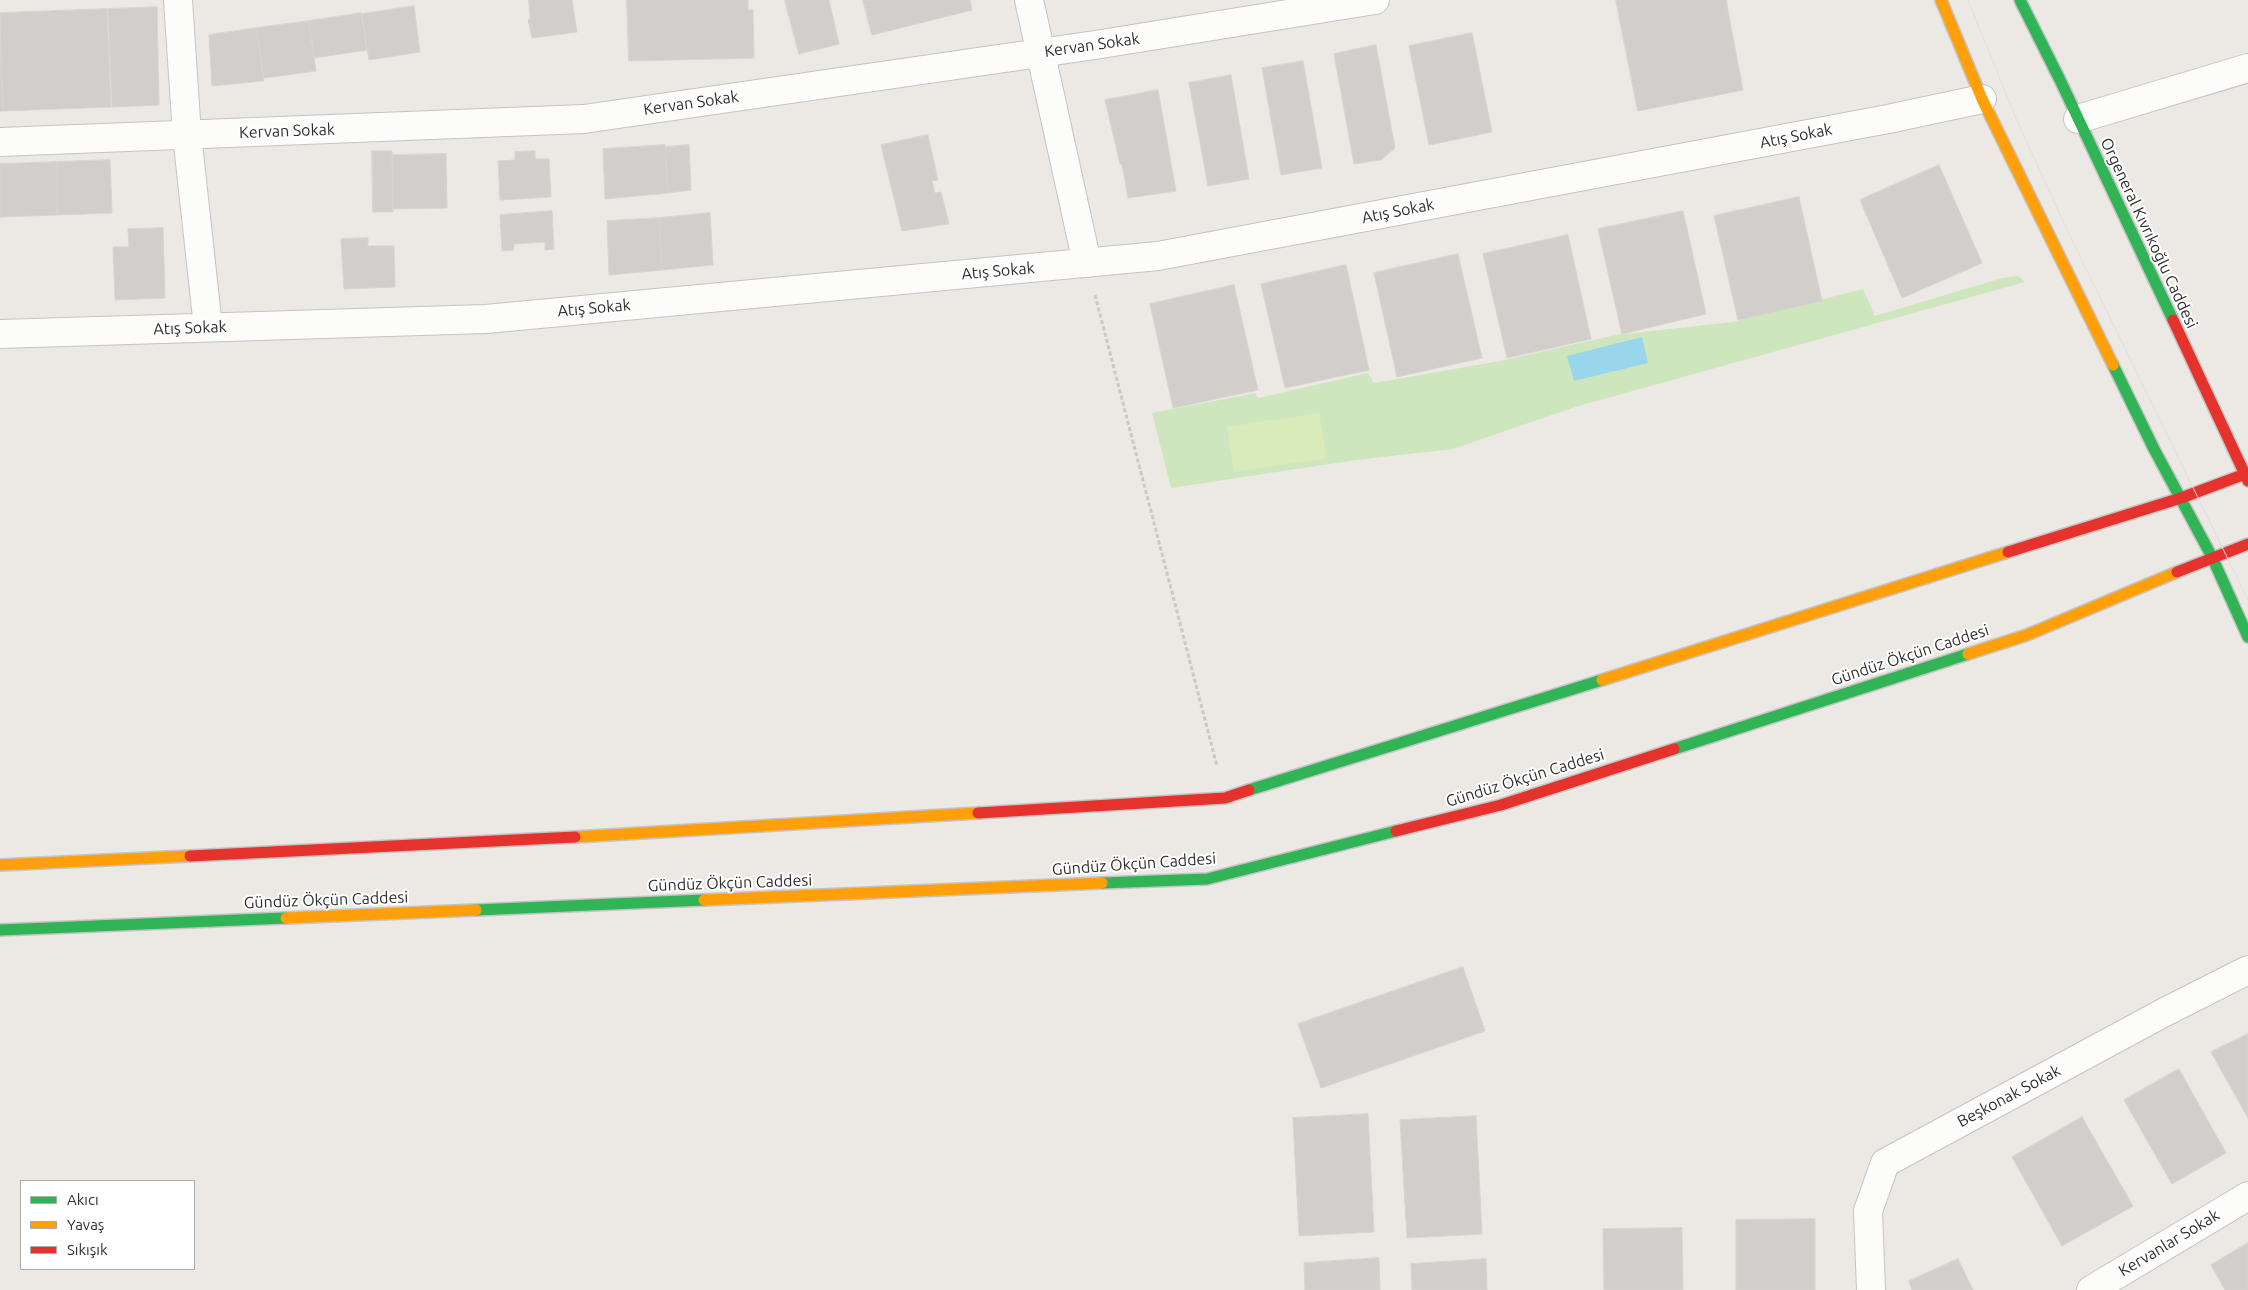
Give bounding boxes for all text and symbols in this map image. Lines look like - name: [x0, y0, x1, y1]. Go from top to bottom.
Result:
- street label: Kervan Sokak: [1043, 29, 1141, 61]
- street label: Kervan Sokak: [642, 87, 740, 119]
- street label: Kervan Sokak: [239, 120, 335, 142]
- street label: Atış Sokak: [1758, 120, 1834, 152]
- street label: Orgeneral Kıvrıkoğlu Caddesi: [2096, 135, 2202, 331]
- street label: Atış Sokak: [1360, 195, 1436, 227]
- street label: Atış Sokak: [961, 258, 1035, 284]
- street label: Atış Sokak: [557, 295, 631, 321]
- street label: Atış Sokak: [153, 317, 227, 339]
- street label: Gündüz Ökçün Caddesi: [1829, 620, 1991, 690]
- street label: Gündüz Ökçün Caddesi: [1444, 745, 1606, 811]
- street label: Gündüz Ökçün Caddesi: [1051, 849, 1217, 879]
- street label: Gündüz Ökçün Caddesi: [647, 871, 813, 895]
- street label: Gündüz Ökçün Caddesi: [243, 888, 409, 912]
- street label: Beşkonak Sokak: [1954, 1061, 2064, 1131]
- legend: [20, 1180, 195, 1270]
- text: Akıcı: [67, 1191, 99, 1208]
- street label: Kervanlar Sokak: [2115, 1205, 2223, 1281]
- text: Yavaş: [67, 1216, 104, 1233]
- text: Sıkışık: [67, 1241, 107, 1258]

